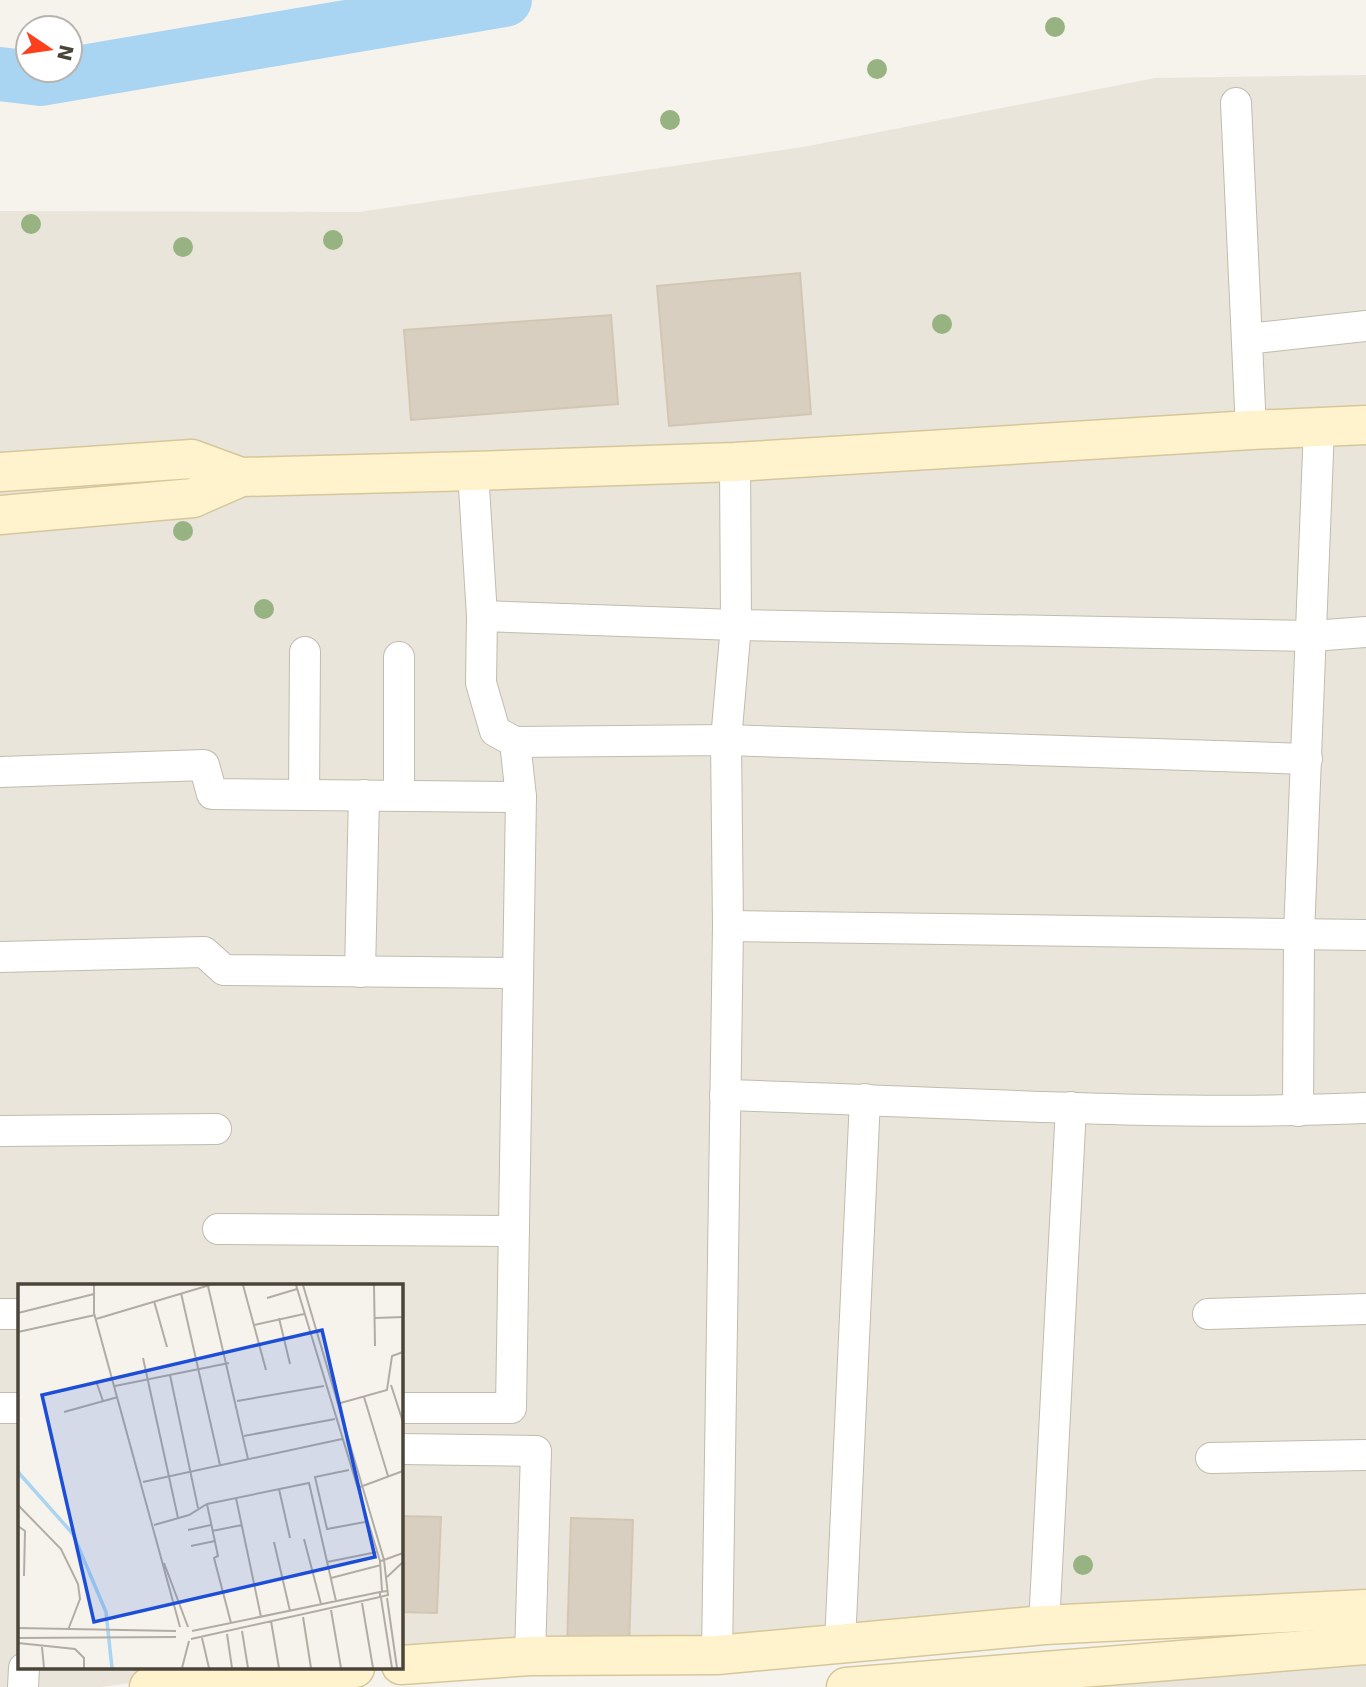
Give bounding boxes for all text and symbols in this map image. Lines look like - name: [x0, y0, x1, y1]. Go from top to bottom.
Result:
- north arrow: [14, 14, 84, 84]
- text: N: [53, 43, 78, 63]
- inset map: [18, 1284, 402, 1670]

